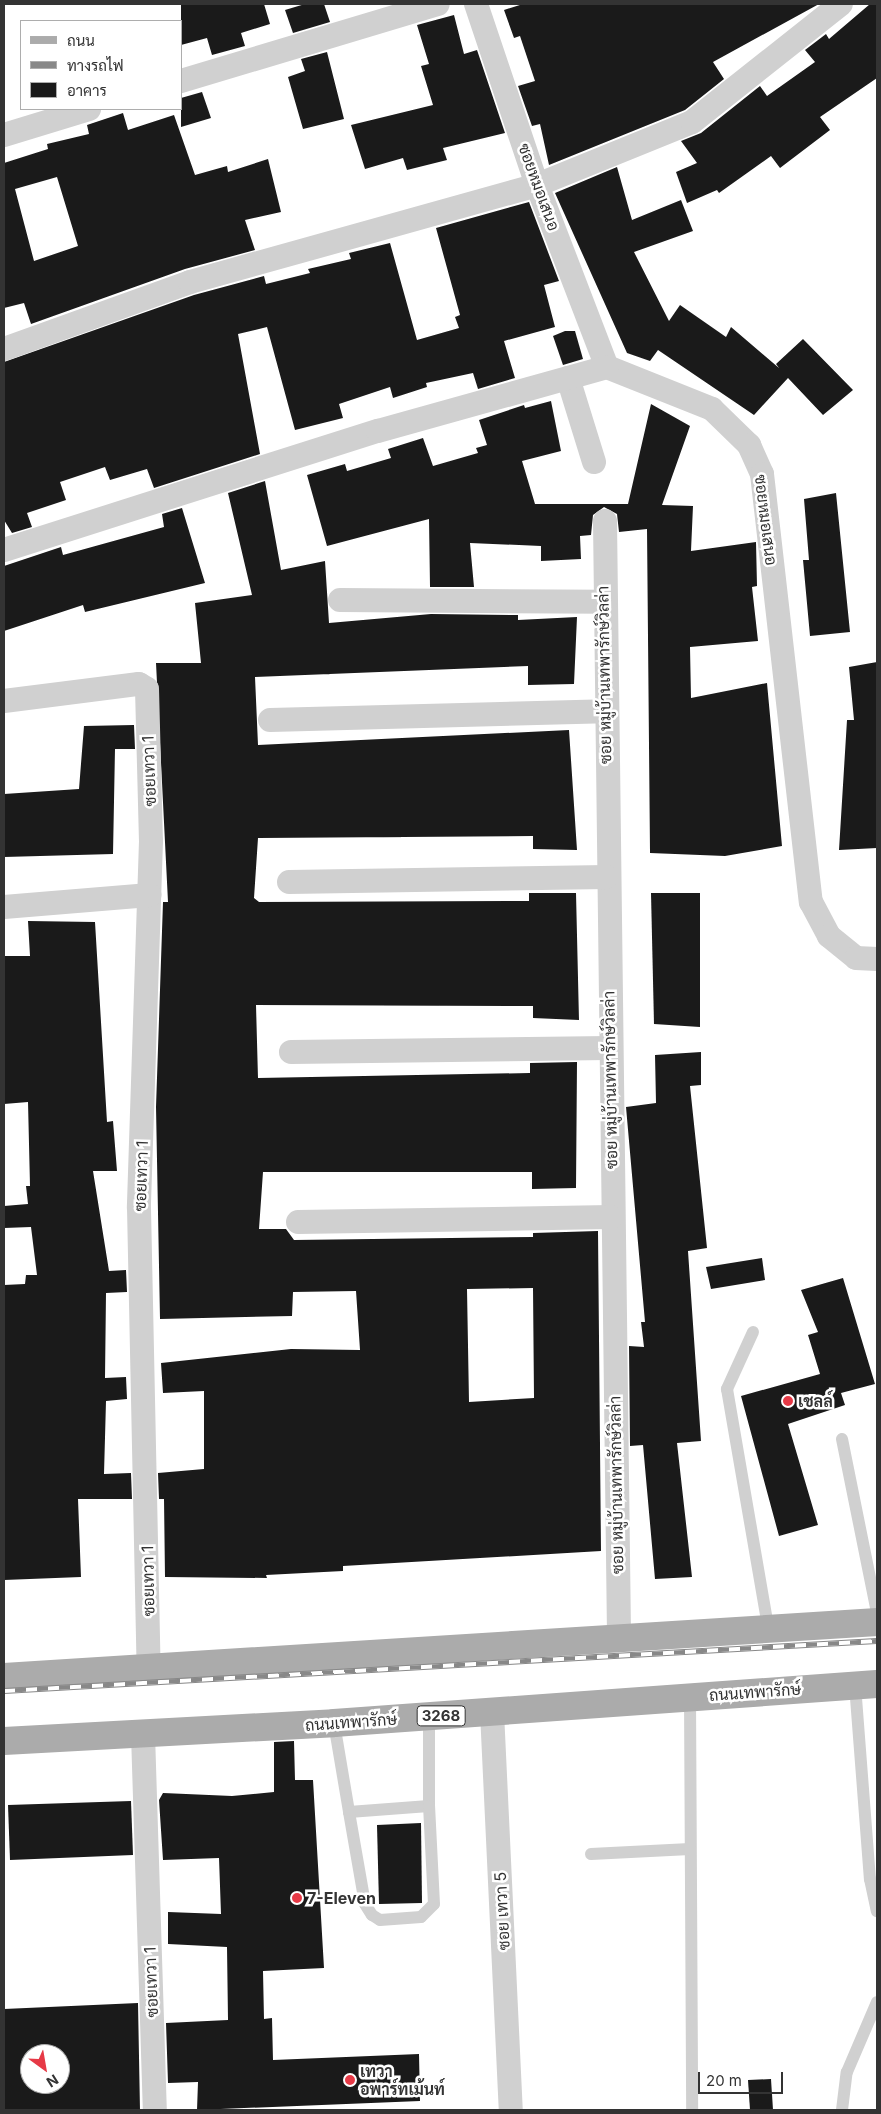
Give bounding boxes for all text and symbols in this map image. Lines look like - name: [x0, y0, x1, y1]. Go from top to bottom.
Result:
- legend: [20, 20, 182, 110]
- text: ถนน: [67, 31, 95, 50]
- text: ทางรถไฟ: [67, 56, 124, 75]
- text: อาคาร: [67, 81, 107, 100]
- street label: ซอยหมอเสนอ: [514, 141, 564, 233]
- street label: ซอยหมอเสนอ: [751, 473, 781, 567]
- street label: ซอย หมู่บ้านเทพารักษ์วิลล่า: [593, 586, 615, 764]
- street label: ซอยเทวา 1: [138, 735, 160, 807]
- street label: ซอย หมู่บ้านเทพารักษ์วิลล่า: [599, 991, 621, 1169]
- street label: ซอยเทวา 1: [130, 1140, 152, 1212]
- place label: เชลล์: [798, 1391, 833, 1411]
- marker: เชลล์: [782, 1395, 794, 1407]
- street label: ซอย หมู่บ้านเทพารักษ์วิลล่า: [605, 1396, 627, 1574]
- street label: ซอยเทวา 1: [138, 1545, 158, 1617]
- street label: ถนนเทพารักษ์: [708, 1679, 802, 1705]
- road number: 3268: [416, 1704, 466, 1728]
- street label: ถนนเทพารักษ์: [304, 1709, 398, 1735]
- street label: ซอย เทวา 5: [490, 1871, 514, 1951]
- place label: 7-Eleven: [307, 1888, 376, 1908]
- marker: 7-Eleven: [291, 1892, 303, 1904]
- street label: ซอยเทวา 1: [140, 1946, 162, 2018]
- north arrow: [20, 2044, 70, 2094]
- place label: เทวา อพาร์ทเม้นท์: [360, 2061, 445, 2099]
- scale bar: [701, 2062, 786, 2094]
- text: N: [44, 2071, 62, 2091]
- text: 20 m: [706, 2071, 742, 2090]
- marker: เทวา อพาร์ทเม้นท์: [344, 2074, 356, 2086]

